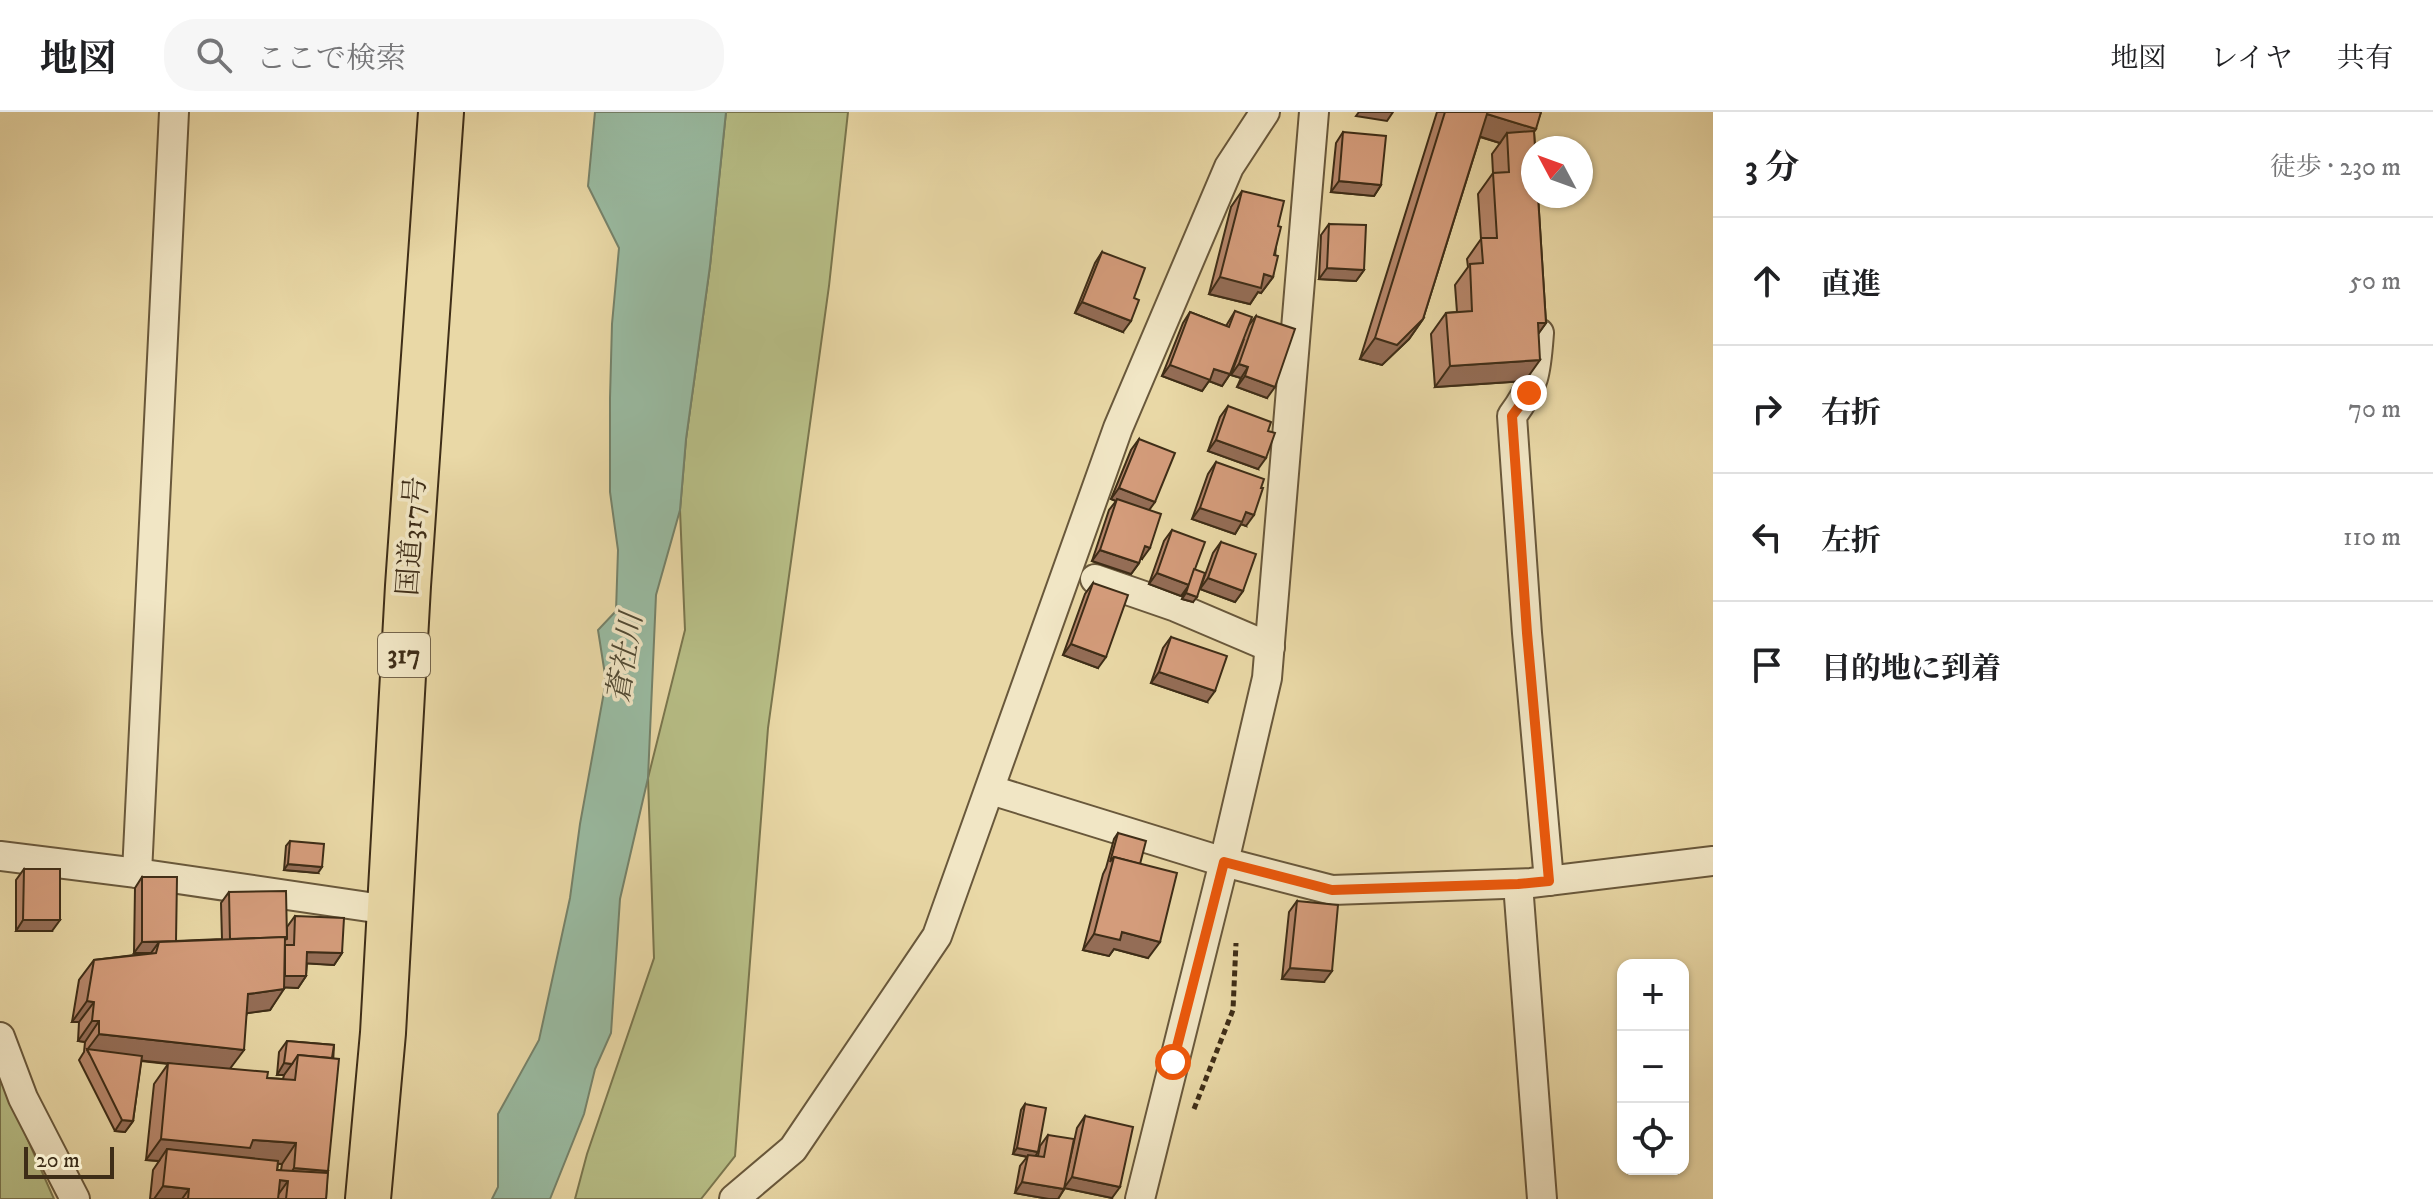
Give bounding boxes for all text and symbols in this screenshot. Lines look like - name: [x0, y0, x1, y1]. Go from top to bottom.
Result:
- search box: [164, 19, 724, 91]
- icon: search: [192, 33, 236, 77]
- text: 地図: [40, 36, 116, 84]
- text: ここで検索: [256, 41, 406, 78]
- text: 地図: [2110, 41, 2166, 76]
- text: レイヤ: [2210, 41, 2293, 76]
- text: 共有: [2337, 41, 2393, 76]
- north arrow: [1521, 136, 1593, 208]
- text: 3 分: [1745, 147, 1799, 189]
- text: 徒歩 · 230 m: [2270, 151, 2401, 184]
- icon: ahead: [1745, 259, 1789, 303]
- text: 50 m: [2349, 265, 2401, 298]
- text: 直進: [1821, 267, 1881, 304]
- route end: [1511, 375, 1547, 411]
- icon: right: [1745, 387, 1789, 431]
- text: 70 m: [2348, 393, 2401, 426]
- text: 右折: [1821, 395, 1881, 432]
- street label: 国道317号: [390, 475, 434, 597]
- icon: left: [1745, 515, 1789, 559]
- text: 110 m: [2343, 521, 2401, 554]
- text: 左折: [1821, 523, 1881, 560]
- water label: 蒼社川: [601, 608, 652, 705]
- road number: 317: [378, 633, 430, 677]
- icon: arrive: [1745, 643, 1789, 687]
- text: 目的地に到着: [1821, 651, 2001, 688]
- map controls: [1617, 959, 1689, 1175]
- button: +: [1617, 959, 1689, 1031]
- button: −: [1617, 1031, 1689, 1103]
- route start: [1155, 1044, 1191, 1080]
- button: locate: [1617, 1103, 1689, 1175]
- scale bar: [24, 1143, 114, 1179]
- text: 20 m: [36, 1147, 80, 1174]

